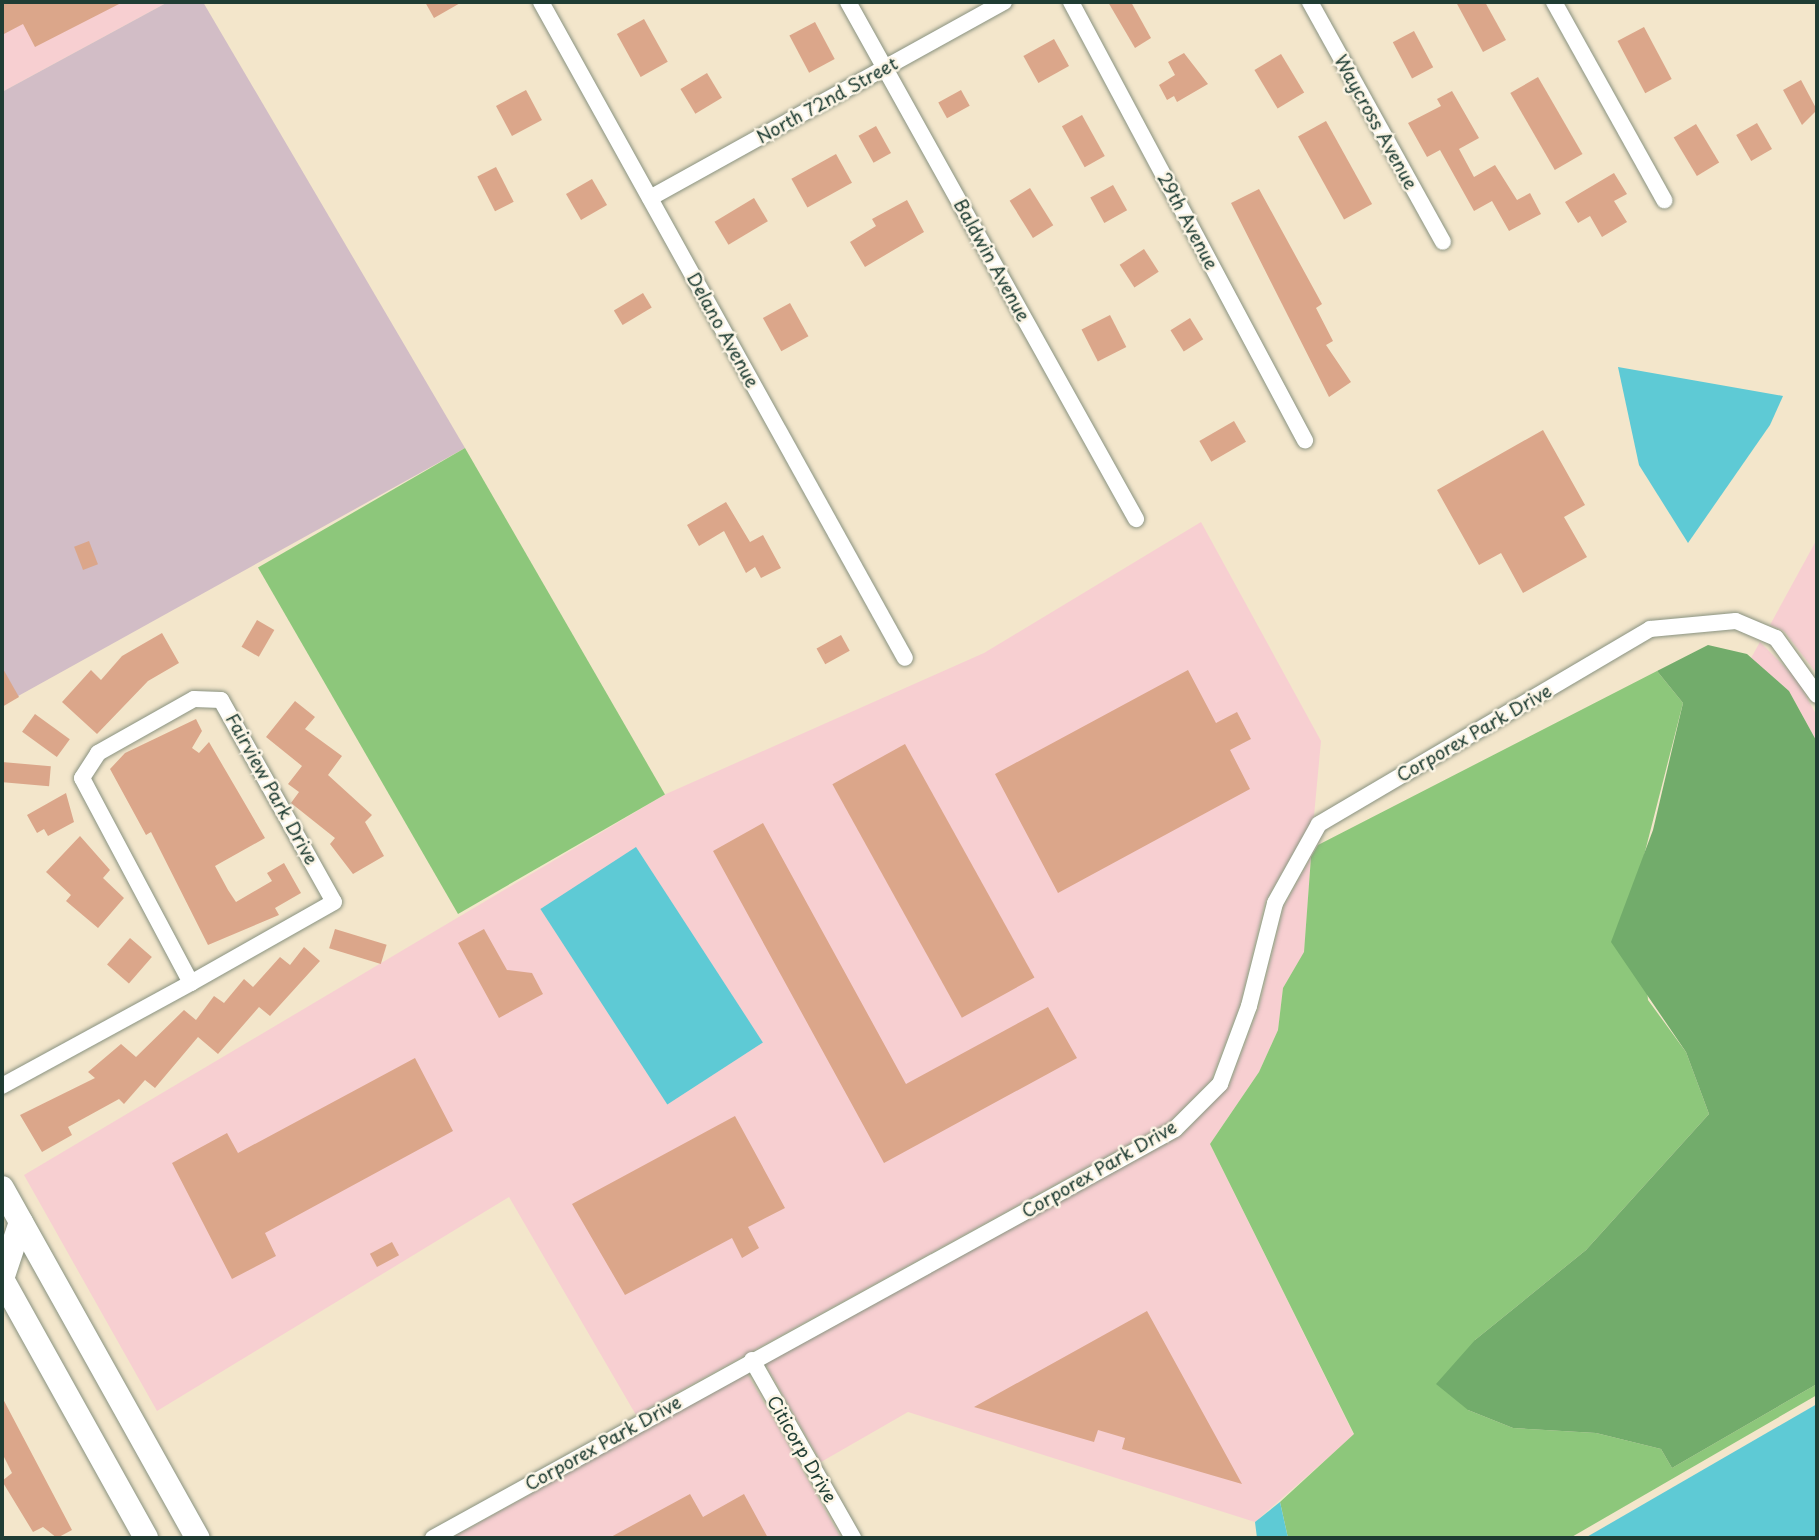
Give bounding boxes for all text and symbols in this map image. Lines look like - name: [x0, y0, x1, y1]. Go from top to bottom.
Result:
- street label: Waycross Avenue: [1330, 51, 1422, 193]
- street label: North 72nd Street: [752, 52, 902, 148]
- street label: 29th Avenue: [1153, 169, 1223, 273]
- street label: Baldwin Avenue: [950, 195, 1034, 325]
- street label: Delano Avenue: [683, 269, 763, 391]
- street label: Corporex Park Drive: [1392, 679, 1556, 787]
- street label: Fairview Park Drive: [221, 709, 323, 869]
- street label: Corporex Park Drive: [1017, 1115, 1181, 1223]
- street label: Corporex Park Drive: [520, 1390, 686, 1496]
- street label: Citicorp Drive: [763, 1391, 841, 1507]

